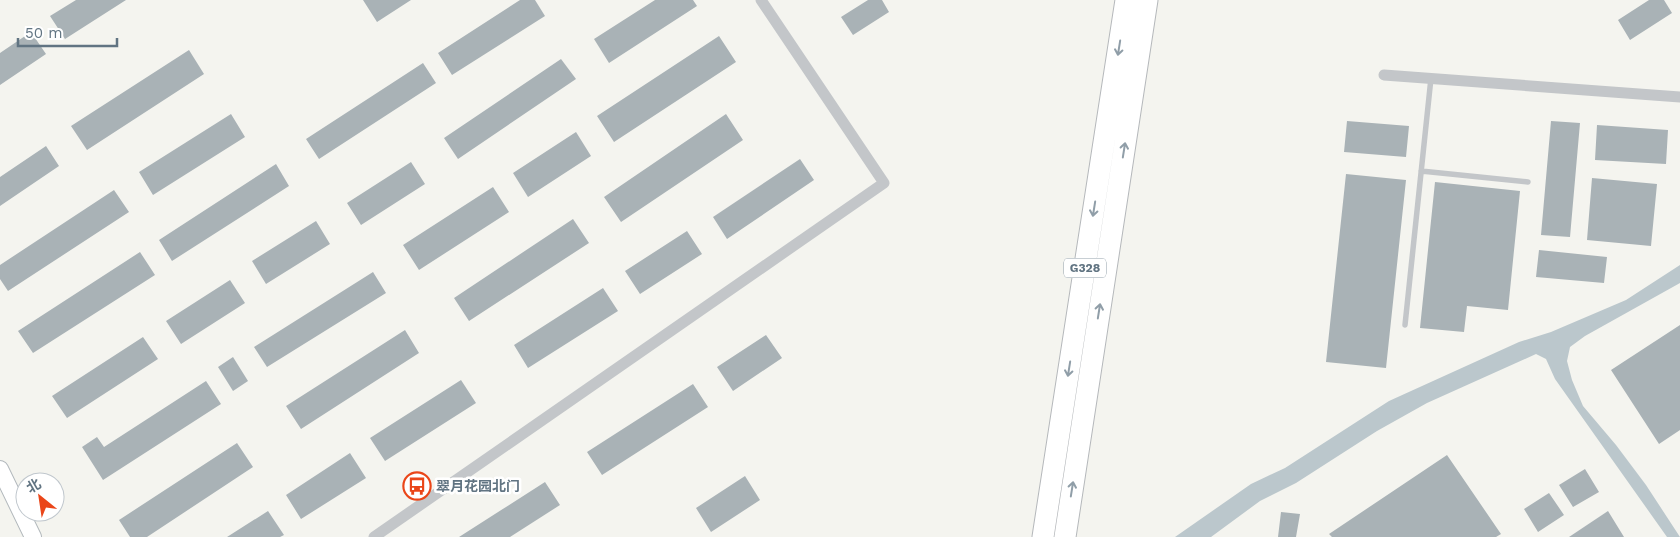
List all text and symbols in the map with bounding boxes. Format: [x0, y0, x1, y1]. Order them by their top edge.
scale bar [18, 15, 116, 47]
text: 50 m [25, 24, 62, 42]
one-way arrow [1114, 40, 1124, 56]
one-way arrow [1120, 143, 1130, 159]
one-way arrow [1089, 200, 1099, 216]
road number: G328 [1064, 258, 1106, 278]
one-way arrow [1095, 303, 1105, 319]
one-way arrow [1064, 361, 1074, 377]
bus stop icon: 翠月花园北门 [402, 471, 432, 501]
north arrow [15, 472, 65, 522]
text: 北 [23, 475, 44, 496]
place label: 翠月花园北门 [436, 478, 520, 494]
one-way arrow [1067, 481, 1077, 497]

